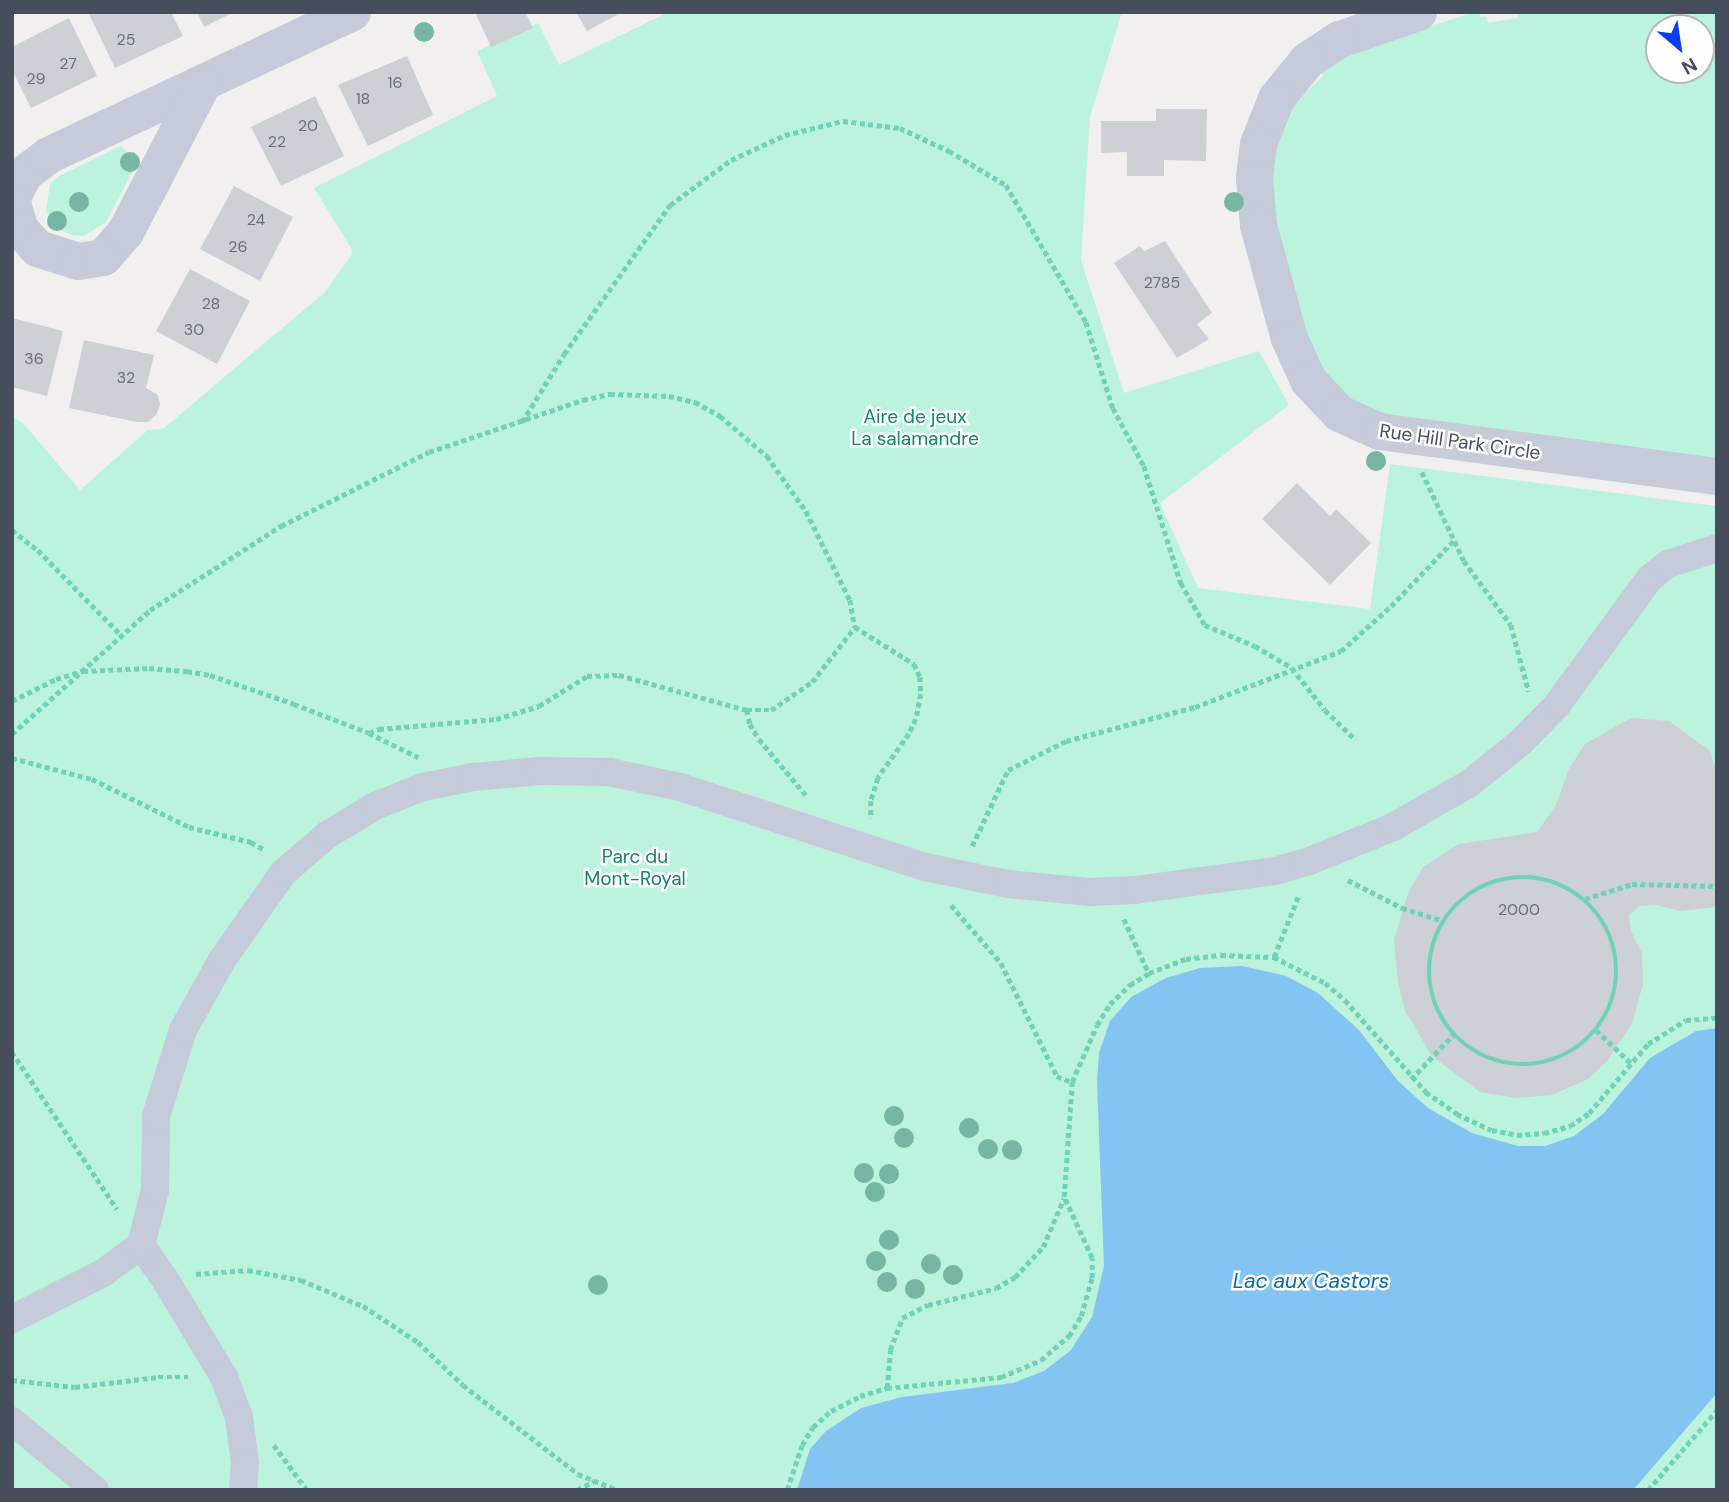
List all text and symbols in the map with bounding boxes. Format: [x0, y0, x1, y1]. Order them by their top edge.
north arrow [1645, 14, 1715, 84]
house number: 25 [117, 30, 135, 50]
text: N [1677, 52, 1702, 80]
house number: 27 [59, 54, 77, 74]
house number: 29 [26, 69, 46, 89]
house number: 16 [387, 73, 403, 93]
house number: 18 [356, 89, 370, 109]
house number: 20 [298, 116, 318, 136]
house number: 22 [268, 132, 286, 152]
house number: 24 [247, 210, 265, 230]
house number: 26 [228, 237, 248, 257]
house number: 2785 [1144, 273, 1180, 293]
house number: 28 [202, 294, 220, 314]
house number: 30 [184, 320, 204, 340]
house number: 36 [24, 349, 44, 369]
house number: 32 [117, 368, 135, 388]
park label: Aire de jeux La salamandre [851, 406, 979, 450]
street label: Rue Hill Park Circle [1378, 419, 1542, 465]
park label: Parc du Mont-Royal [584, 846, 686, 890]
house number: 2000 [1498, 900, 1540, 920]
water label: Lac aux Castors [1233, 1268, 1389, 1294]

